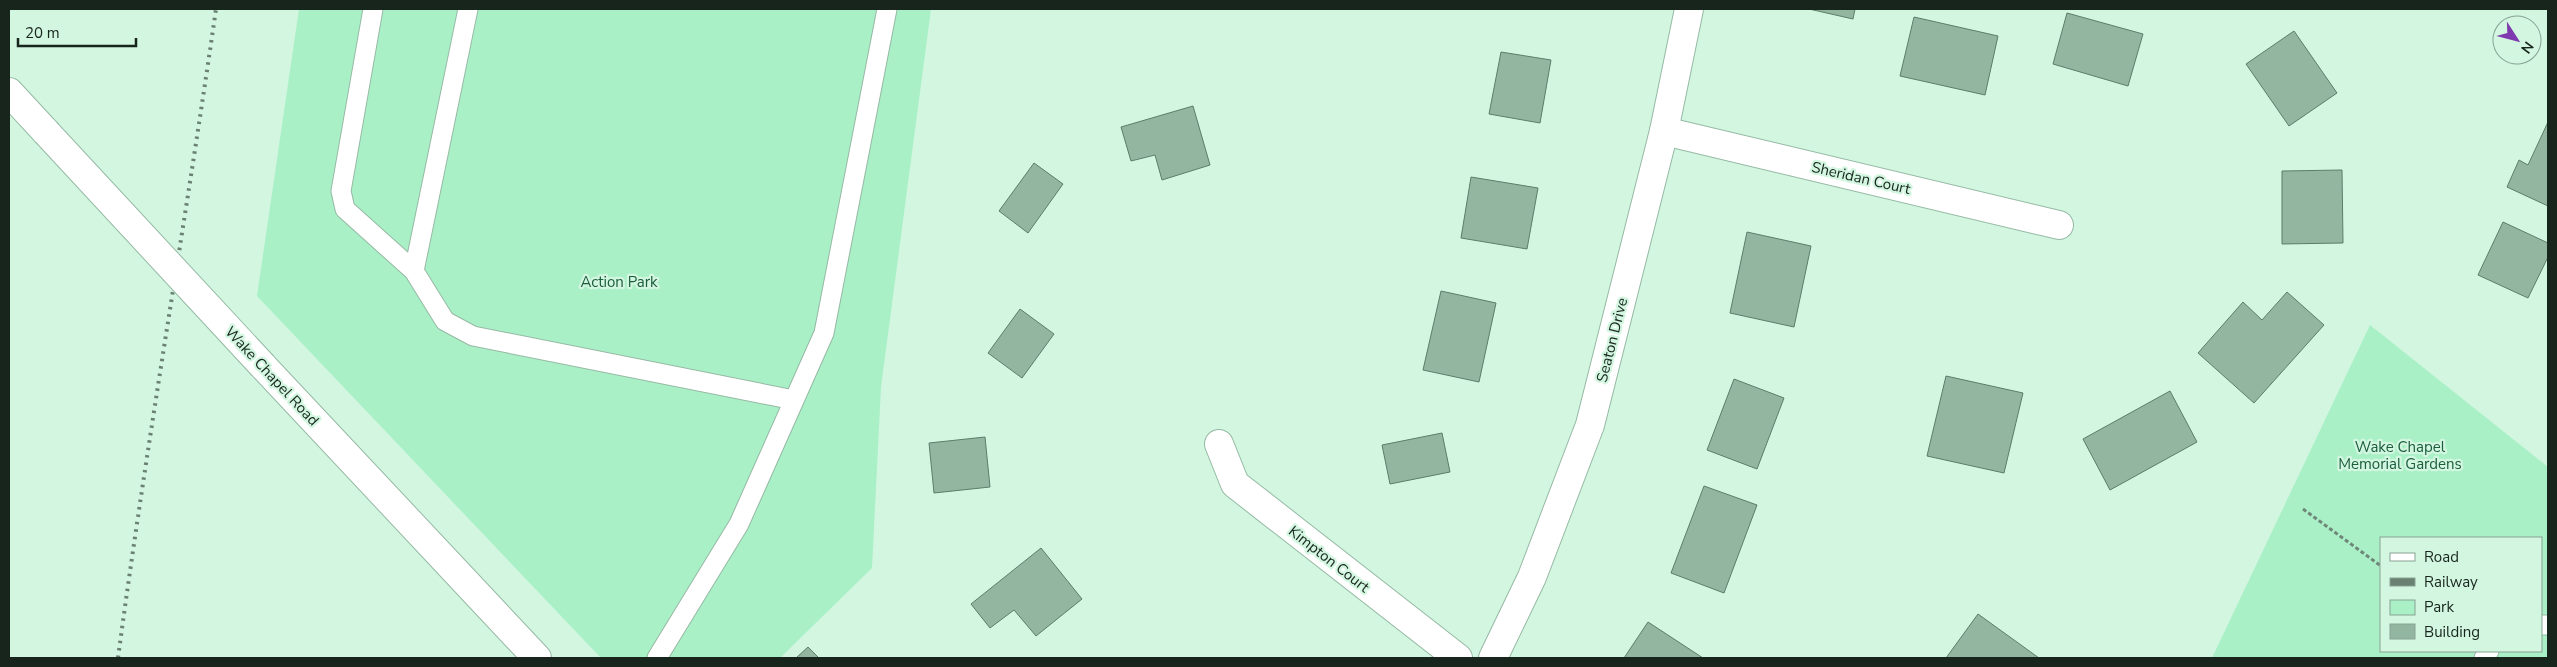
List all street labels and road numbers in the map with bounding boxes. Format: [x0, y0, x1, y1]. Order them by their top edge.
street label: Sheridan Court [1810, 157, 1913, 199]
street label: Seaton Drive [1592, 296, 1632, 384]
street label: Wake Chapel Road [221, 322, 323, 430]
street label: Kimpton Court [1284, 521, 1374, 597]

